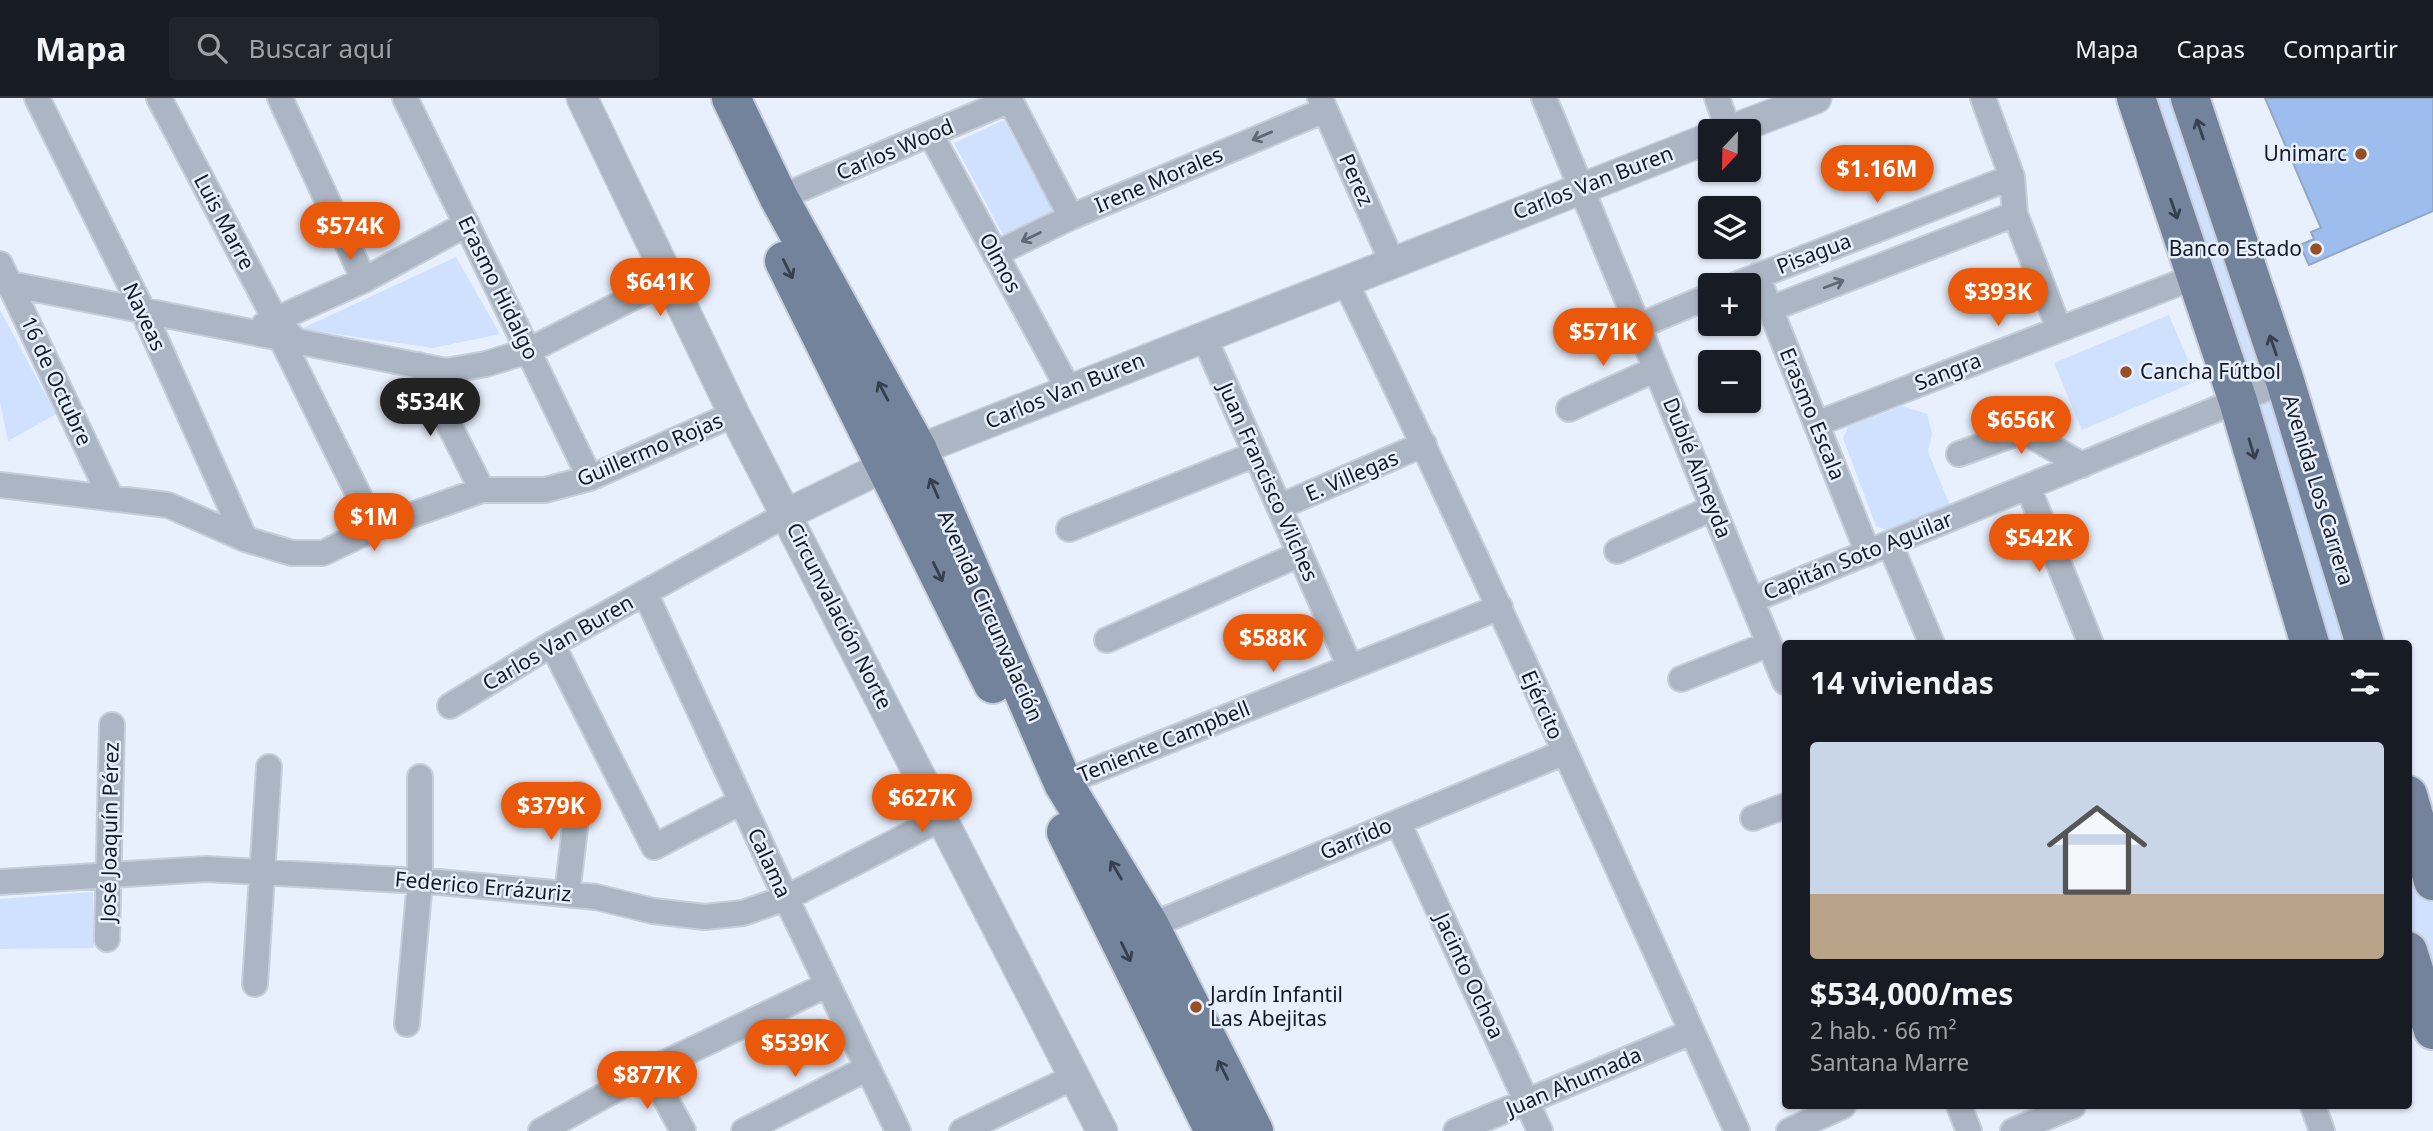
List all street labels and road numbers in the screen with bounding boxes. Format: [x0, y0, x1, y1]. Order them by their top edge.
street label: Carlos Wood [832, 112, 958, 186]
street label: Carlos Van Buren [1509, 139, 1677, 226]
street label: Irene Morales [1090, 140, 1227, 219]
street label: Perez [1333, 149, 1381, 210]
street label: Luis Marre [188, 169, 262, 274]
street label: Erasmo Hidalgo [452, 211, 546, 364]
street label: Pisagua [1772, 226, 1855, 280]
street label: Olmos [973, 228, 1028, 297]
street label: Naveas [117, 278, 173, 355]
street label: 16 de Octubre [15, 311, 99, 450]
street label: Erasmo Escala [1774, 343, 1852, 484]
street label: Carlos Van Buren [981, 345, 1148, 435]
street label: Sangra [1910, 346, 1985, 397]
street label: Juan Francisco Vilches [1212, 376, 1325, 586]
street label: Avenida Los Carrera [2277, 391, 2361, 588]
street label: Dublé Almeyda [1657, 393, 1739, 542]
street label: Guillermo Rojas [572, 406, 727, 492]
street label: E. Villegas [1301, 443, 1402, 507]
street label: Capitán Soto Aguilar [1759, 504, 1957, 606]
street label: Avenida Circunvalación [932, 506, 1050, 726]
street label: Circunvalación Norte [781, 517, 899, 714]
street label: Carlos Van Buren [477, 588, 638, 697]
street label: Ejército [1515, 666, 1571, 744]
street label: Teniente Campbell [1073, 694, 1254, 788]
street label: José Joaquín Pérez [93, 742, 125, 924]
street label: Garrido [1315, 810, 1396, 866]
street label: Calama [742, 823, 798, 902]
street label: Federico Errázuriz [394, 864, 573, 908]
street label: Jacinto Ochoa [1428, 906, 1511, 1043]
street label: Juan Ahumada [1500, 1040, 1646, 1123]

